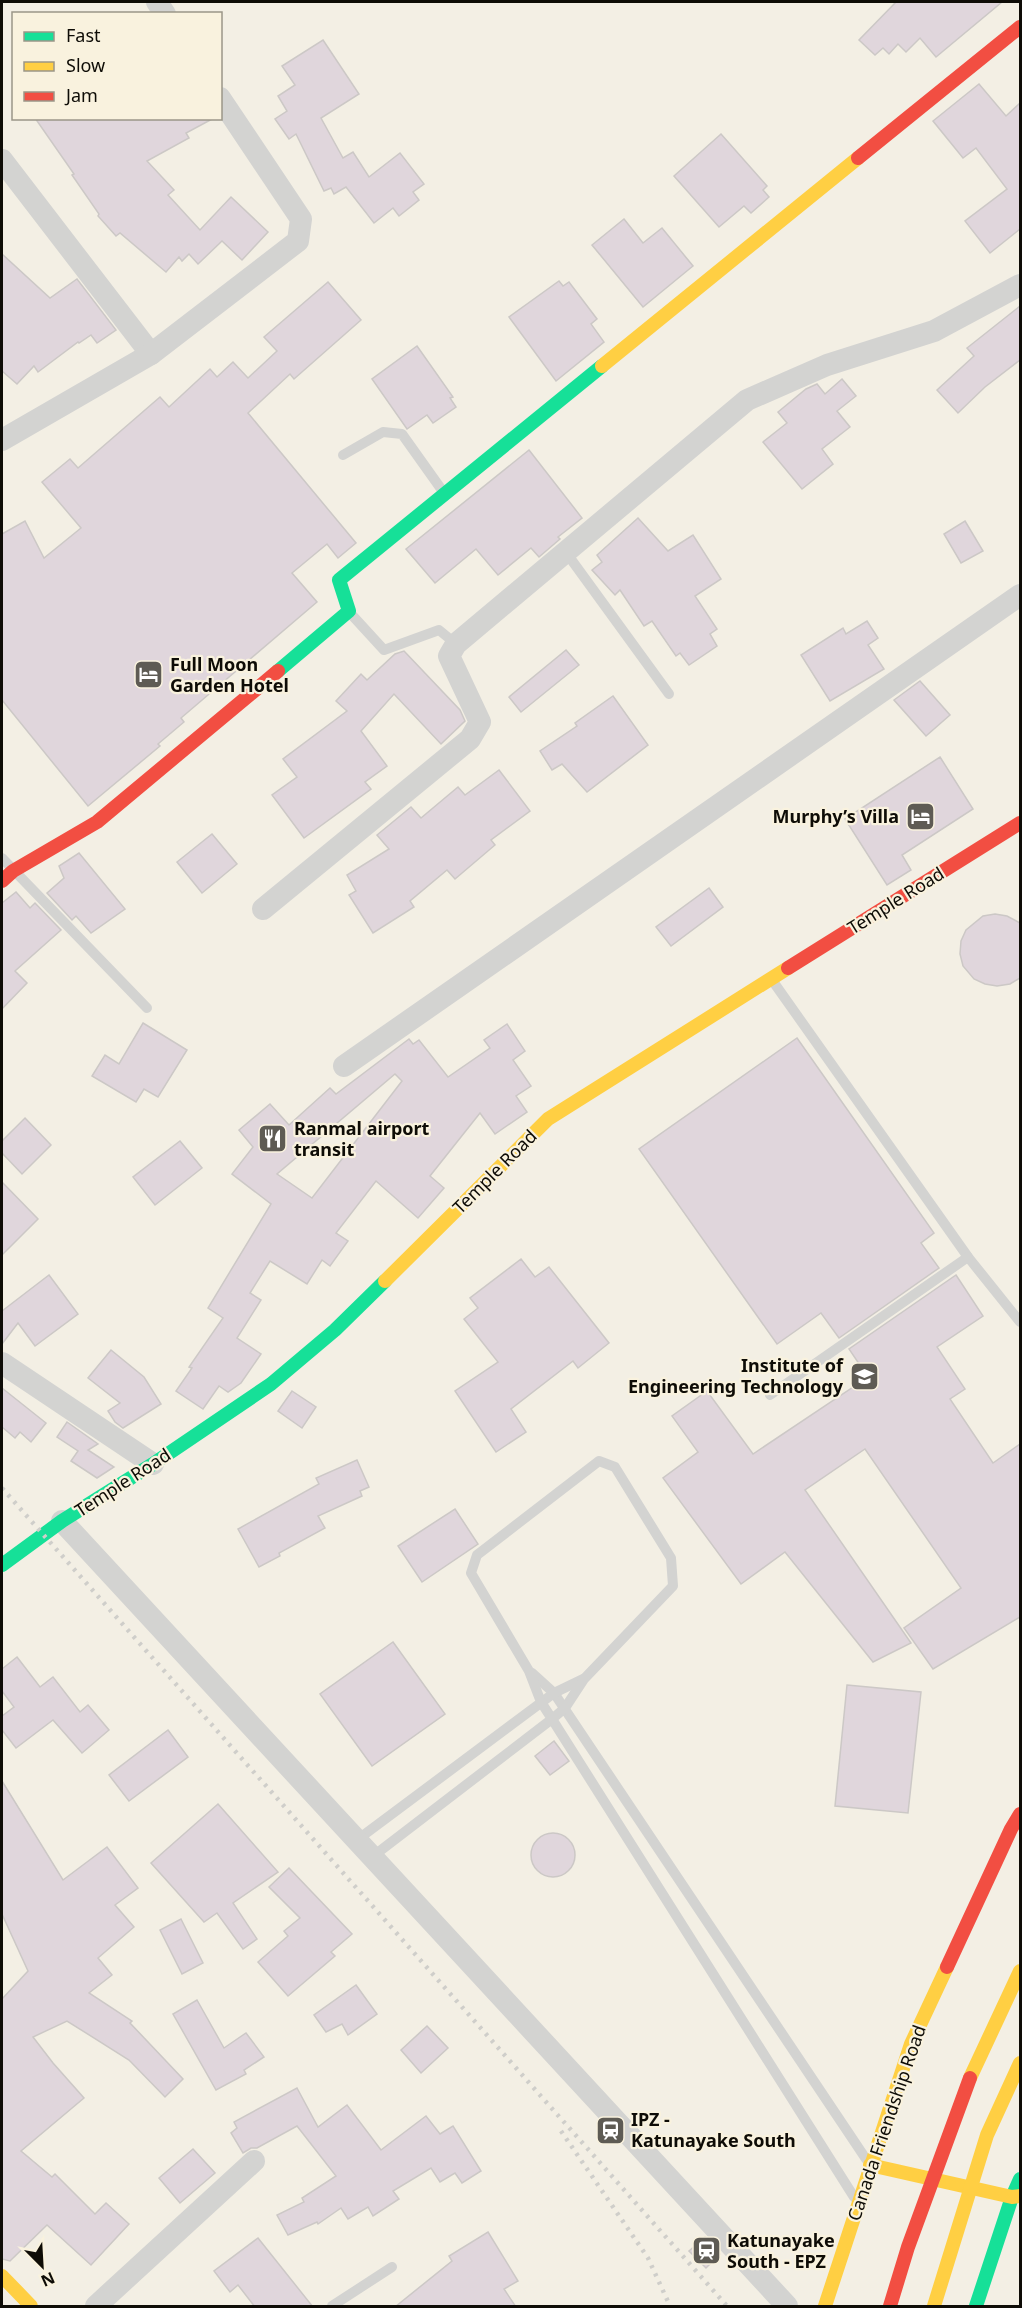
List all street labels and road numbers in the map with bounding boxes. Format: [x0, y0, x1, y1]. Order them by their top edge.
street label: Temple Road [843, 861, 948, 939]
street label: Temple Road [447, 1124, 542, 1219]
street label: Temple Road [70, 1442, 175, 1522]
street label: Canada Friendship Road [841, 2022, 931, 2224]

